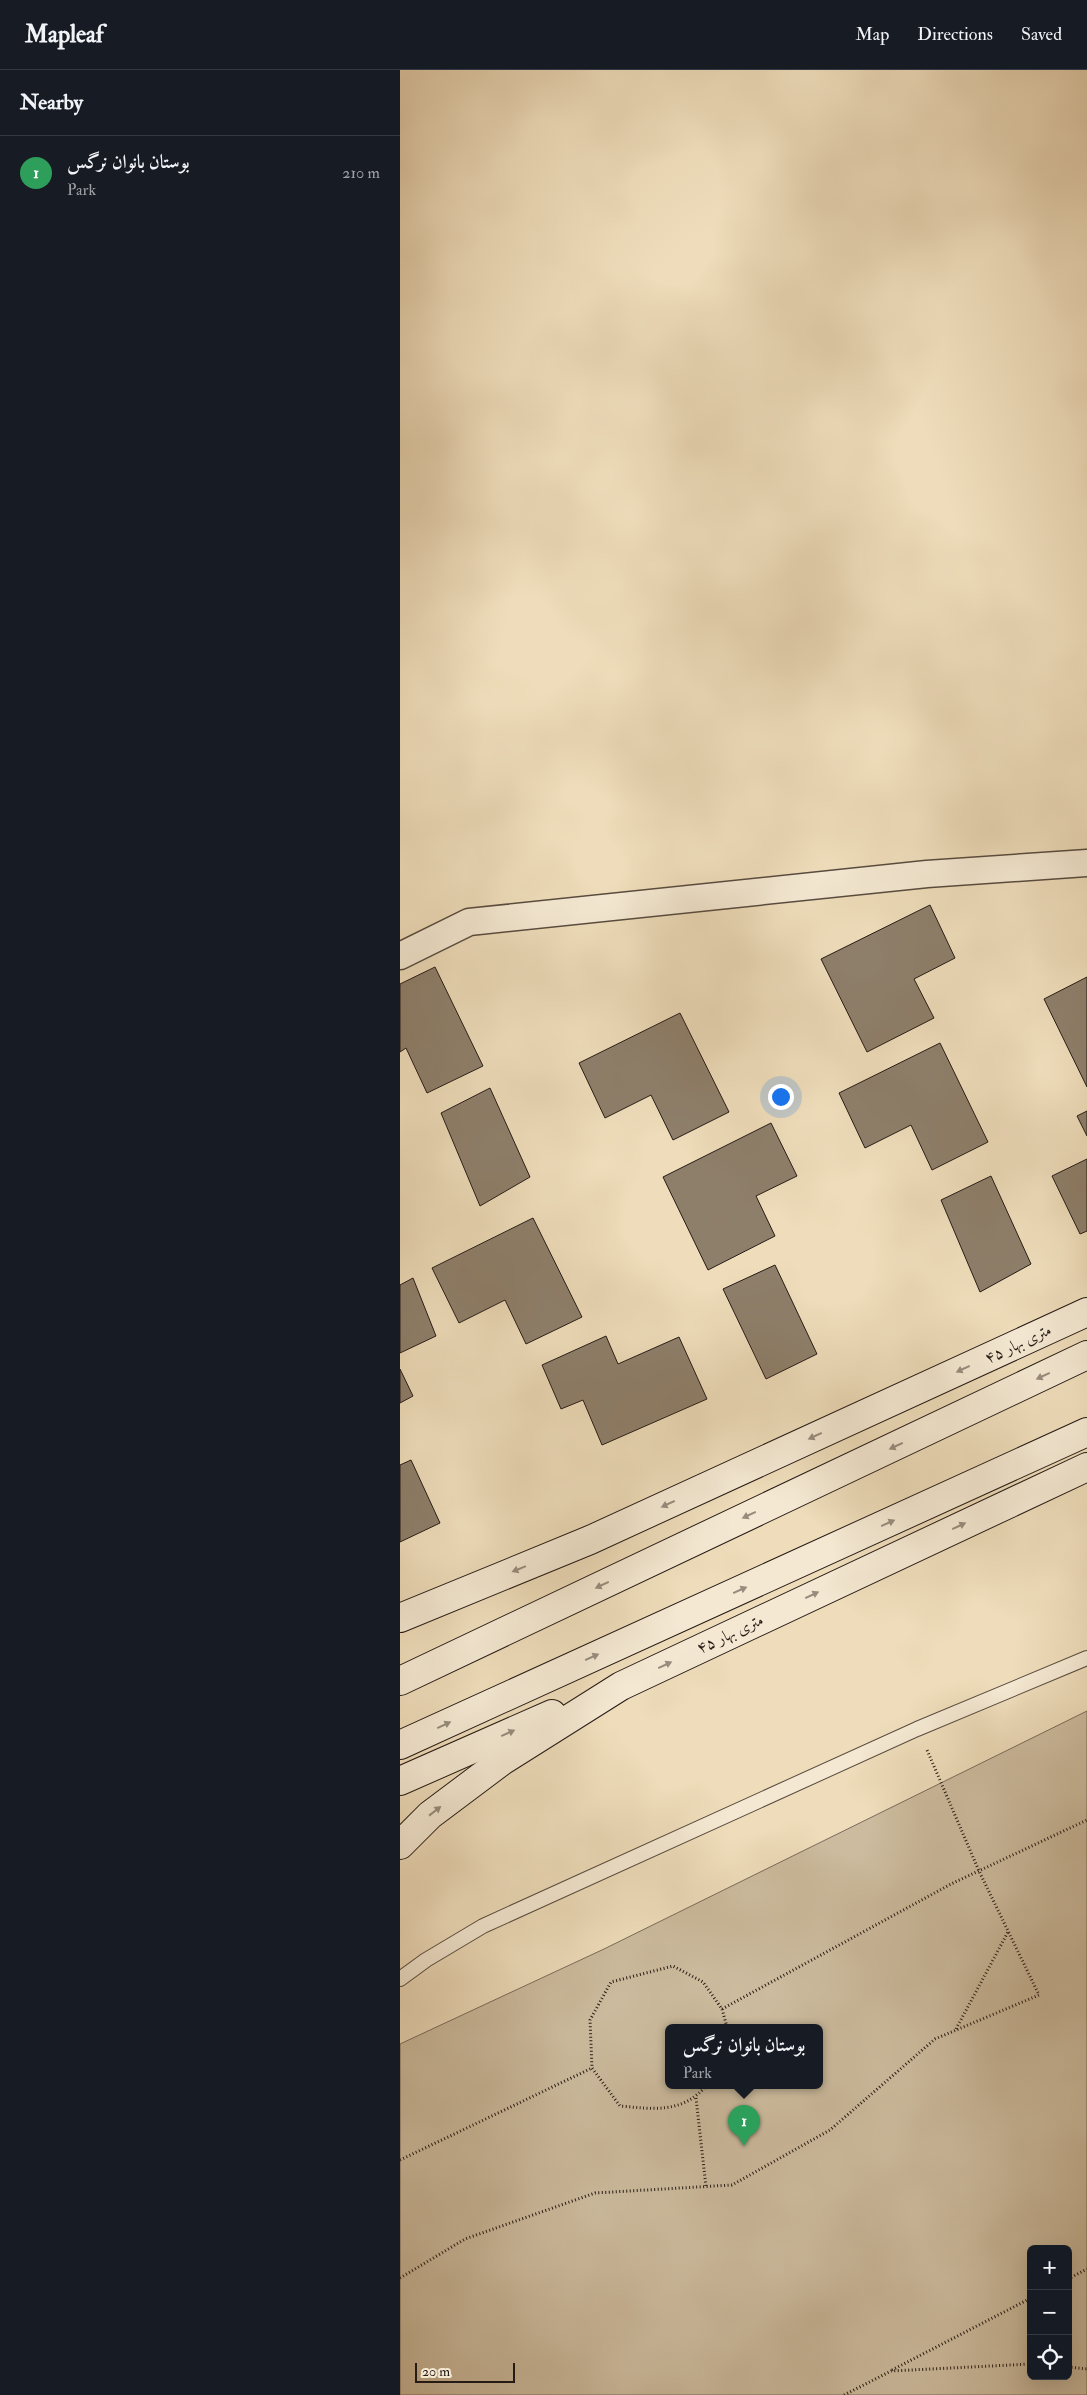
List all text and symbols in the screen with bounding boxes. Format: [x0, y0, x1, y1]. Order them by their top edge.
text: Mapleaf [25, 19, 104, 50]
text: Map [856, 23, 889, 46]
text: Directions [917, 23, 993, 46]
text: Saved [1021, 23, 1062, 46]
text: Nearby [20, 89, 83, 116]
text: بوستان بانوان نرگس [67, 150, 190, 174]
text: 1 [33, 163, 39, 183]
text: 210 m [342, 163, 380, 183]
text: Park [67, 180, 96, 200]
your location [768, 1084, 794, 1110]
street label: ۴۵ متری بهار [981, 1320, 1055, 1368]
one-way arrow [956, 1365, 970, 1373]
one-way arrow [1036, 1372, 1050, 1380]
one-way arrow [808, 1433, 822, 1441]
one-way arrow [889, 1442, 903, 1450]
one-way arrow [661, 1501, 675, 1509]
one-way arrow [742, 1512, 756, 1520]
one-way arrow [881, 1518, 895, 1526]
one-way arrow [952, 1522, 966, 1530]
one-way arrow [511, 1565, 526, 1573]
one-way arrow [595, 1581, 610, 1589]
one-way arrow [733, 1586, 747, 1594]
one-way arrow [805, 1591, 819, 1599]
street label: ۴۵ متری بهار [693, 1610, 767, 1658]
one-way arrow [585, 1653, 599, 1661]
one-way arrow [658, 1661, 672, 1669]
one-way arrow [437, 1720, 451, 1728]
one-way arrow [501, 1728, 515, 1736]
one-way arrow [428, 1806, 441, 1817]
popup [665, 2024, 823, 2089]
text: بوستان بانوان نرگس [683, 2033, 805, 2057]
text: Park [683, 2063, 712, 2083]
pin: 1 [728, 2105, 760, 2146]
map controls [1027, 2245, 1072, 2380]
button: + [1027, 2245, 1072, 2290]
button: − [1027, 2290, 1072, 2335]
button: locate [1027, 2335, 1072, 2380]
scale bar [415, 2360, 515, 2383]
text: 20 m [422, 2363, 450, 2380]

